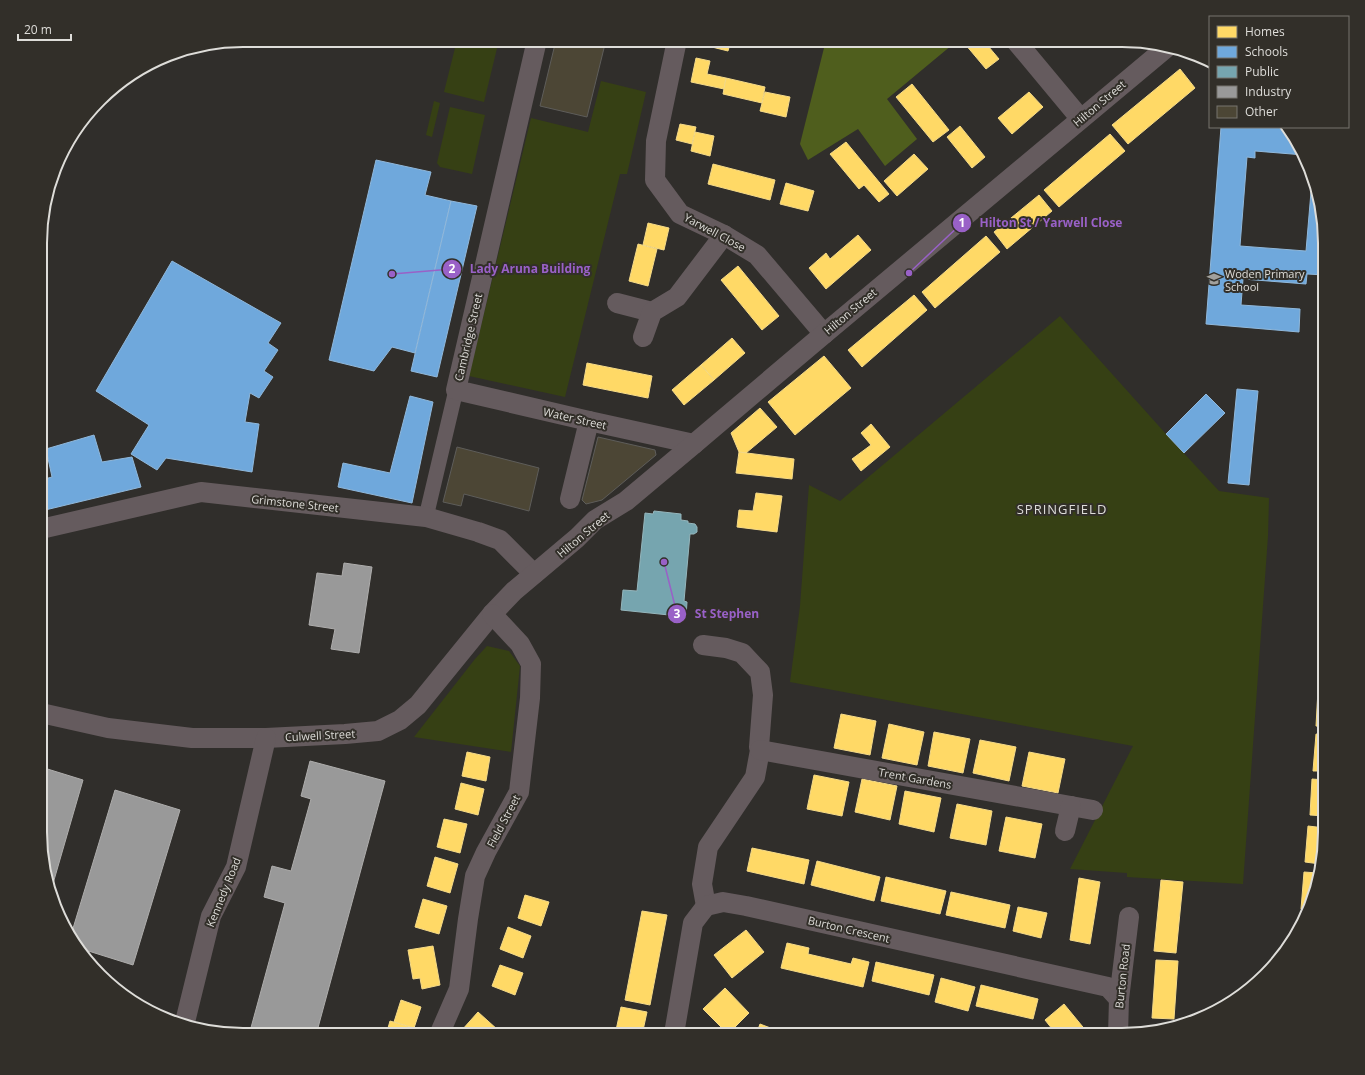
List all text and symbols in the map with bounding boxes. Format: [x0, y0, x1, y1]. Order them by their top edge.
scale bar [18, 16, 71, 42]
legend [1209, 16, 1349, 128]
text: 20 m [24, 21, 52, 38]
text: Homes [1245, 23, 1285, 40]
text: Schools [1245, 43, 1288, 60]
text: Public [1245, 63, 1279, 80]
street label: Hilton Street [1069, 76, 1129, 129]
text: Industry [1245, 83, 1292, 100]
text: Other [1245, 103, 1278, 120]
street label: Yarwell Close [682, 210, 748, 254]
callout: Hilton St / Yarwell Close [952, 211, 1131, 235]
text: 1 [959, 214, 965, 231]
text: Hilton St / Yarwell Close [980, 214, 1122, 231]
callout: Lady Aruna Building [442, 257, 598, 281]
text: 2 [449, 260, 456, 277]
text: Lady Aruna Building [470, 260, 591, 277]
place label: Woden Primary School [1225, 266, 1305, 294]
school or university icon: Woden Primary School [1206, 271, 1222, 287]
street label: Hilton Street [820, 284, 880, 337]
street label: Cambridge Street [451, 292, 485, 382]
street label: Water Street [542, 403, 608, 433]
street label: Grimstone Street [251, 491, 339, 515]
district label: SPRINGFIELD [1017, 500, 1107, 518]
street label: Hilton Street [553, 507, 613, 560]
callout: St Stephen [667, 602, 767, 626]
text: 3 [674, 605, 681, 622]
text: St Stephen [695, 605, 759, 622]
street label: Culwell Street [285, 726, 356, 744]
street label: Trent Gardens [877, 764, 953, 792]
street label: Field Street [483, 792, 523, 850]
street label: Kennedy Road [202, 855, 244, 929]
street label: Burton Crescent [807, 912, 891, 946]
street label: Burton Road [1111, 943, 1133, 1009]

